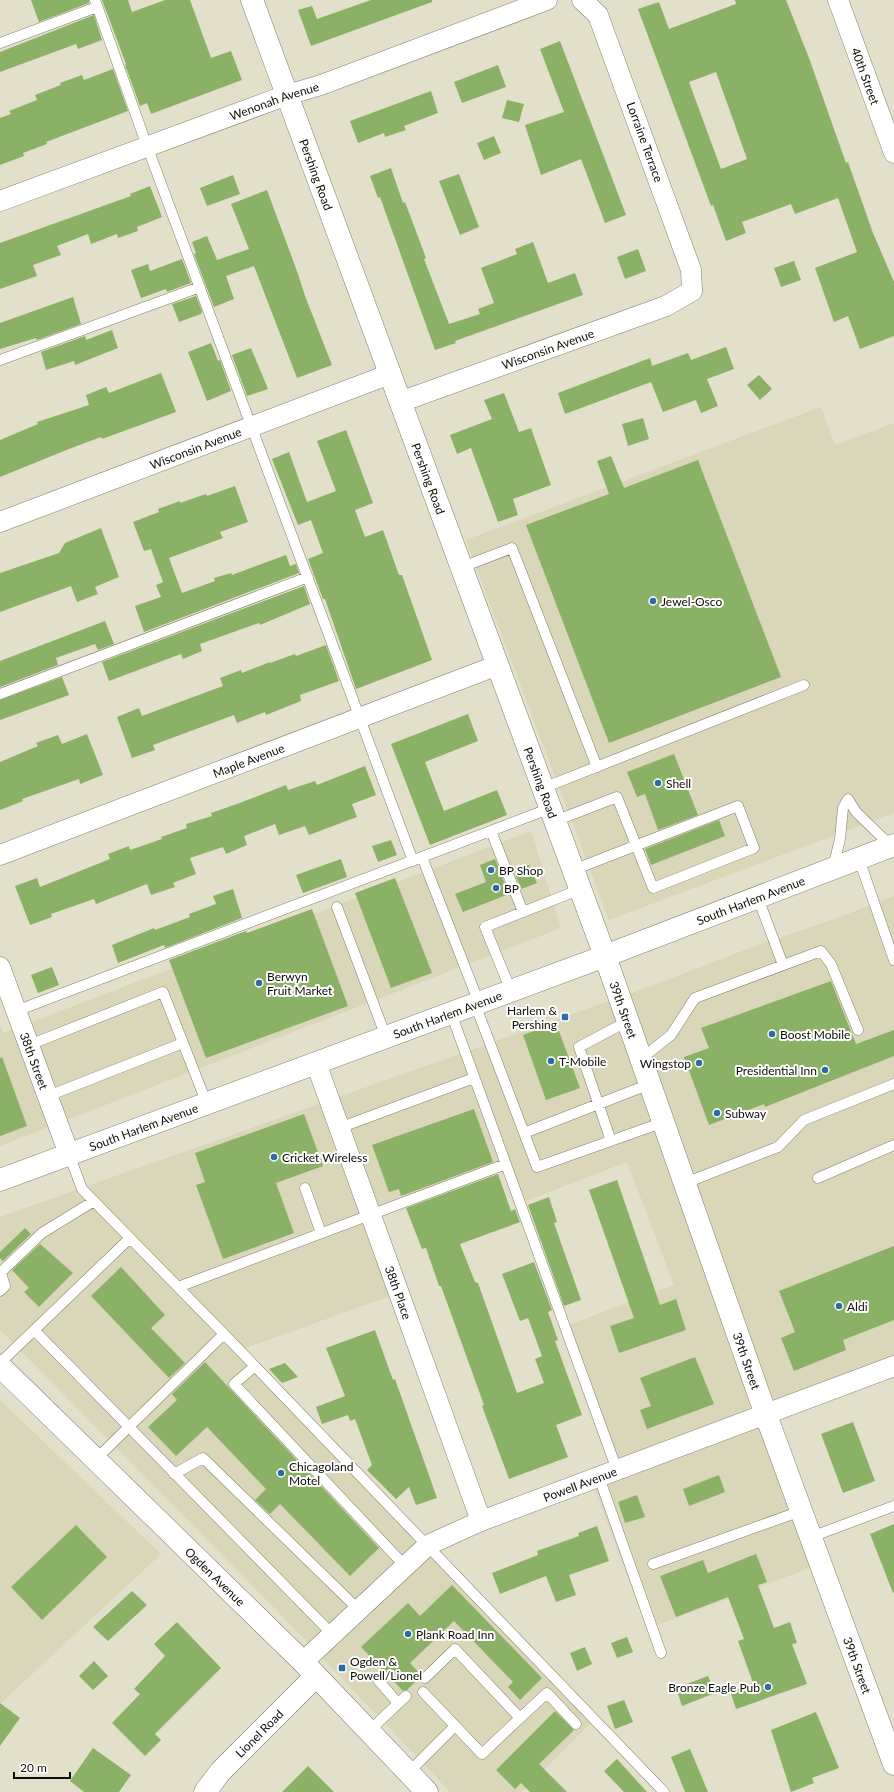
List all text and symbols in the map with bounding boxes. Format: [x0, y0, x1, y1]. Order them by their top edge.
street label: 40th Street [849, 45, 883, 107]
street label: Wenonah Avenue [227, 79, 321, 123]
street label: Lorraine Terrace [624, 100, 666, 184]
street label: Pershing Road [296, 137, 336, 212]
street label: Wisconsin Avenue [500, 325, 596, 372]
street label: Wisconsin Avenue [147, 424, 243, 472]
street label: Pershing Road [409, 441, 449, 516]
place label: Jewel-Osco [661, 594, 722, 609]
marker: Jewel-Osco [648, 596, 658, 606]
street label: Maple Avenue [211, 740, 286, 781]
street label: Pershing Road [521, 745, 561, 820]
place label: Shell [666, 776, 691, 791]
marker: Shell [653, 778, 663, 788]
place label: BP Shop [499, 863, 544, 878]
marker: BP Shop [486, 865, 496, 875]
street label: South Harlem Avenue [694, 873, 807, 928]
place label: BP [504, 881, 519, 896]
marker: BP [491, 883, 501, 893]
place label: Berwyn Fruit Market [267, 969, 333, 998]
marker: Berwyn Fruit Market [254, 978, 264, 988]
street label: 39th Street [607, 979, 641, 1041]
street label: South Harlem Avenue [391, 987, 504, 1041]
place label: Harlem & Pershing [507, 1003, 557, 1032]
marker: Harlem & Pershing [560, 1012, 570, 1022]
place label: Boost Mobile [780, 1027, 850, 1042]
marker: Boost Mobile [767, 1029, 777, 1039]
street label: 38th Street [17, 1030, 52, 1092]
place label: T-Mobile [559, 1054, 606, 1069]
marker: T-Mobile [546, 1056, 556, 1066]
place label: Wingstop [640, 1056, 691, 1071]
marker: Wingstop [694, 1058, 704, 1068]
place label: Presidential Inn [736, 1063, 817, 1078]
marker: Presidential Inn [820, 1065, 830, 1075]
street label: South Harlem Avenue [87, 1100, 200, 1154]
place label: Subway [725, 1106, 767, 1121]
marker: Subway [712, 1108, 722, 1118]
place label: Cricket Wireless [282, 1150, 368, 1165]
marker: Cricket Wireless [269, 1152, 279, 1162]
street label: 38th Place [382, 1264, 415, 1321]
place label: Aldi [847, 1299, 868, 1314]
marker: Aldi [834, 1301, 844, 1311]
street label: 39th Street [730, 1330, 764, 1392]
place label: Chicagoland Motel [289, 1459, 353, 1488]
street label: Powell Avenue [541, 1463, 619, 1505]
marker: Chicagoland Motel [276, 1468, 286, 1478]
street label: Ogden Avenue [182, 1544, 248, 1609]
place label: Plank Road Inn [416, 1627, 494, 1642]
marker: Plank Road Inn [403, 1629, 413, 1639]
street label: 39th Street [840, 1635, 875, 1696]
place label: Ogden & Powell/Lionel [350, 1654, 422, 1683]
marker: Ogden & Powell/Lionel [337, 1663, 347, 1673]
place label: Bronze Eagle Pub [668, 1680, 760, 1695]
marker: Bronze Eagle Pub [763, 1682, 773, 1692]
street label: Lionel Road [232, 1706, 286, 1760]
scale bar [14, 1754, 70, 1780]
text: 20 m [20, 1760, 47, 1775]

